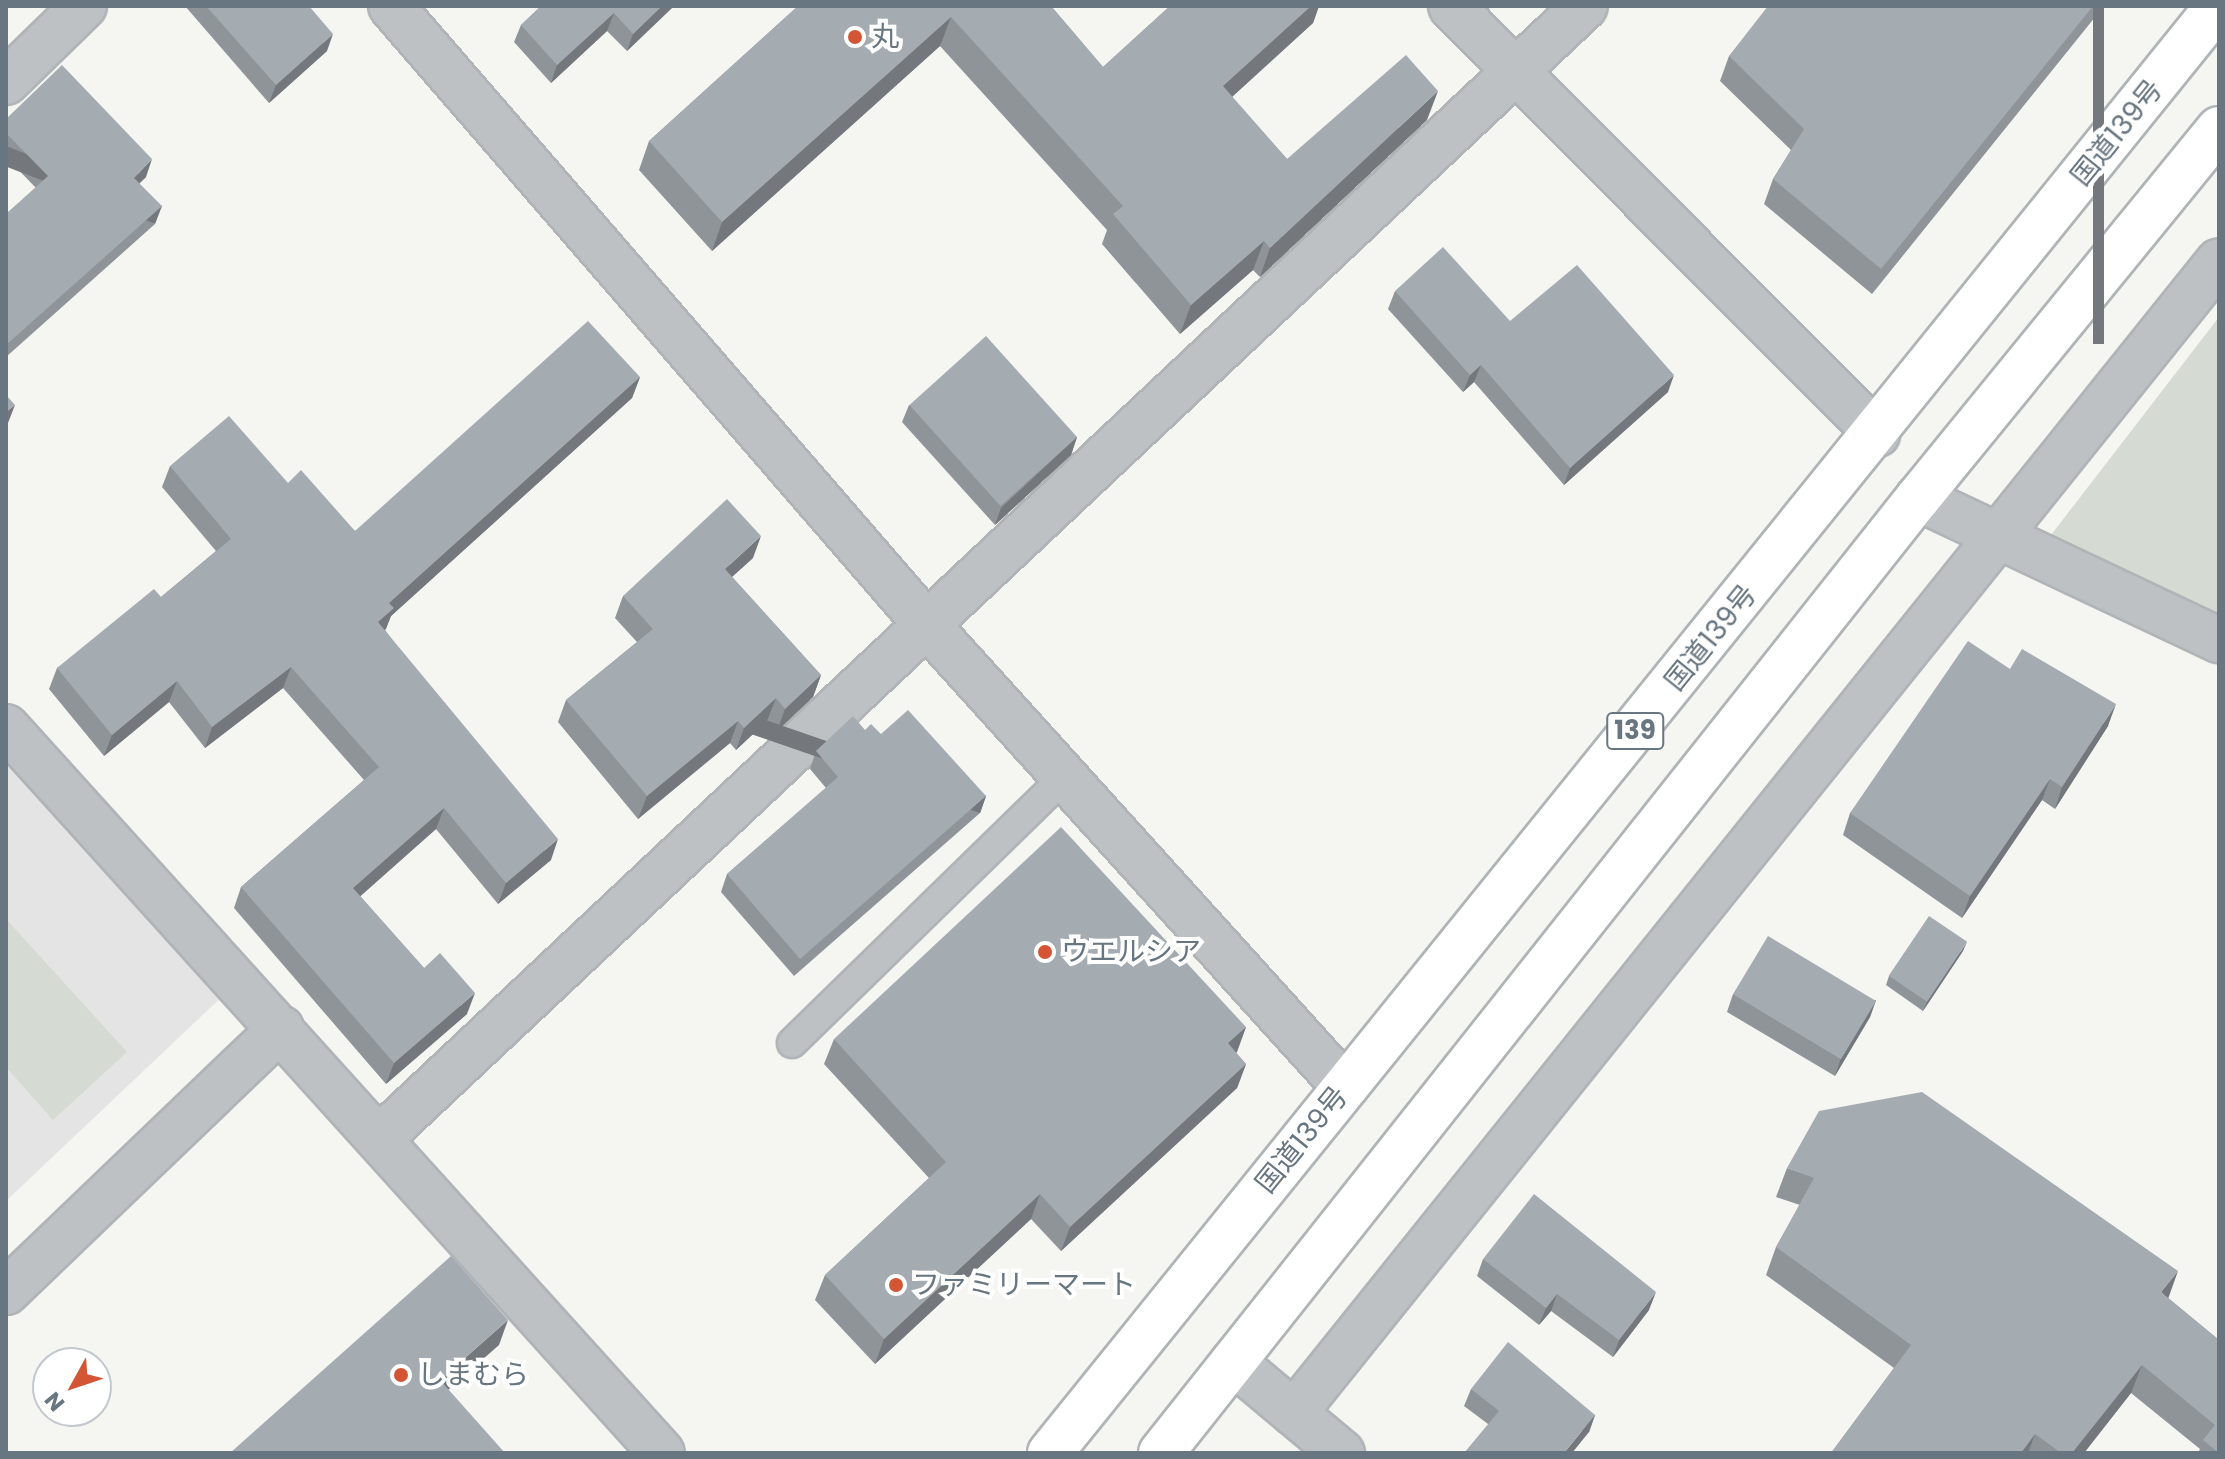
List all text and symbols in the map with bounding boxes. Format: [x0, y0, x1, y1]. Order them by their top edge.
place label: 丸 [871, 20, 899, 54]
marker: 丸 [846, 28, 864, 46]
street label: 国道139号 [2064, 73, 2170, 193]
street label: 国道139号 [1658, 578, 1764, 698]
road number: 139 [1605, 709, 1665, 753]
place label: ウエルシア [1061, 935, 1201, 969]
marker: ウエルシア [1036, 943, 1054, 961]
street label: 国道139号 [1249, 1080, 1355, 1200]
place label: ファミリーマート [912, 1268, 1136, 1302]
marker: ファミリーマート [887, 1276, 905, 1294]
north arrow [32, 1347, 112, 1427]
place label: しまむら [417, 1358, 529, 1392]
marker: しまむら [392, 1366, 410, 1384]
text: N [38, 1385, 72, 1418]

